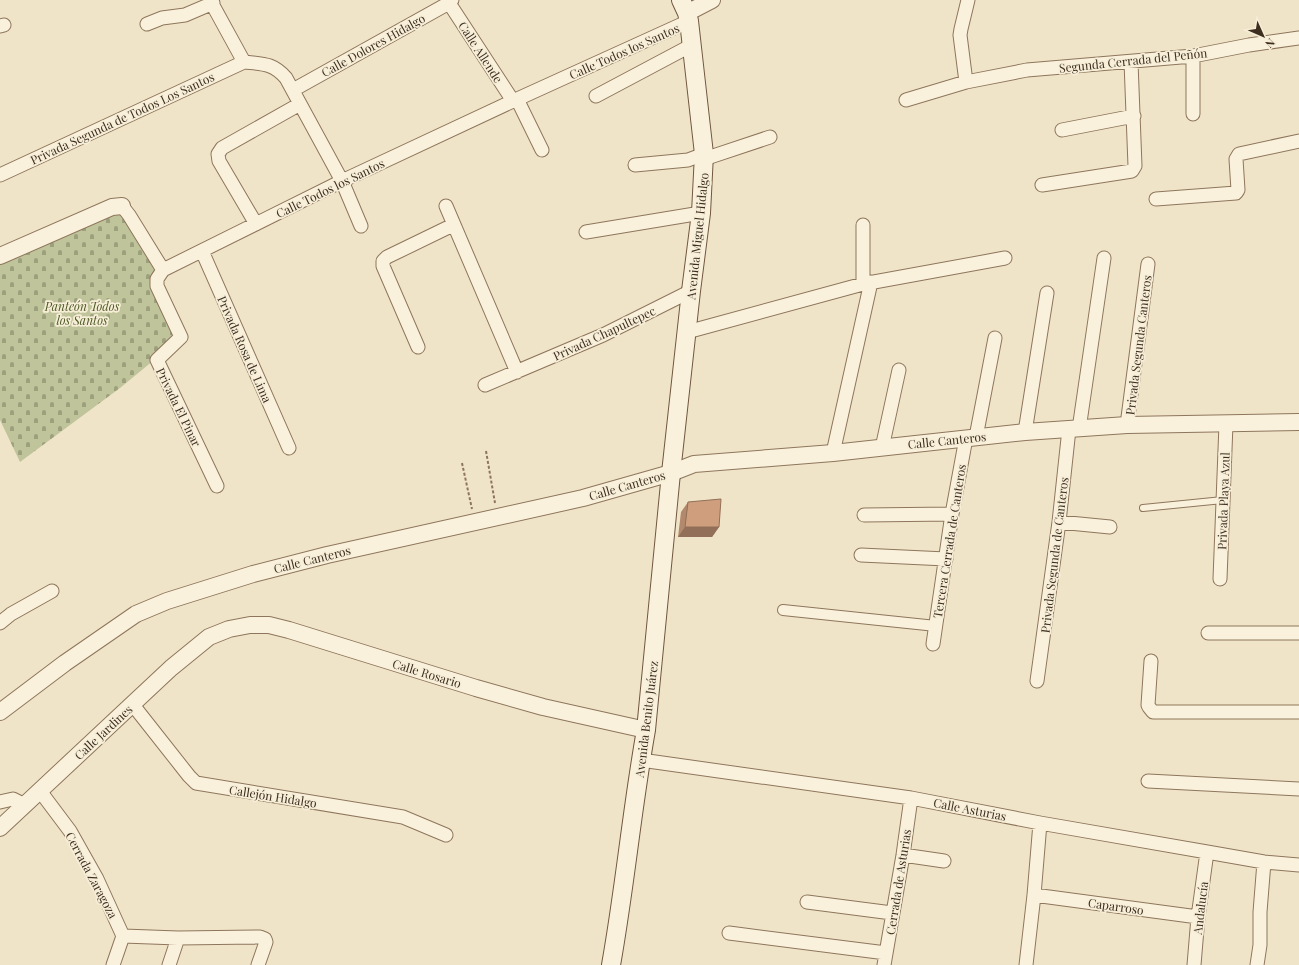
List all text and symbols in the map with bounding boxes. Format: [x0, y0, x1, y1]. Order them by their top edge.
street label: Calle Dolores Hidalgo [318, 10, 428, 80]
north arrow [1243, 16, 1283, 56]
street label: Calle Allende [455, 18, 507, 86]
street label: Calle Todos los Santos [566, 20, 682, 82]
text: N [1262, 35, 1279, 52]
street label: Segunda Cerrada del Peñón [1058, 44, 1208, 76]
street label: Privada Segunda de Todos Los Santos [27, 68, 217, 168]
street label: Calle Todos los Santos [273, 155, 387, 221]
street label: Avenida Miguel Hidalgo [682, 171, 712, 301]
street label: Privada Segunda Canteros [1121, 274, 1155, 416]
street label: Privada Rosa de Lima [214, 293, 276, 405]
park label: Panteón Todos los Santos [44, 298, 120, 328]
street label: Privada Chapultepec [550, 302, 658, 364]
street label: Privada El Pinar [153, 365, 205, 450]
street label: Calle Canteros [907, 428, 987, 452]
street label: Privada Playa Azul [1213, 451, 1233, 550]
street label: Tercera Cerrada de Canteros [929, 463, 969, 619]
street label: Calle Canteros [587, 466, 667, 504]
street label: Privada Segunda de Canteros [1036, 476, 1072, 634]
street label: Calle Canteros [272, 542, 352, 576]
street label: Calle Rosario [391, 655, 464, 691]
street label: Avenida Benito Juárez [631, 659, 661, 779]
street label: Calle Jardines [71, 701, 135, 763]
street label: Callejón Hidalgo [228, 781, 318, 811]
street label: Calle Asturias [932, 794, 1008, 824]
street label: Cerrada de Asturias [882, 828, 914, 936]
street label: Cerrada Zaragoza [62, 829, 122, 921]
street label: Andalucía [1189, 881, 1211, 936]
street label: Caparroso [1087, 894, 1145, 918]

